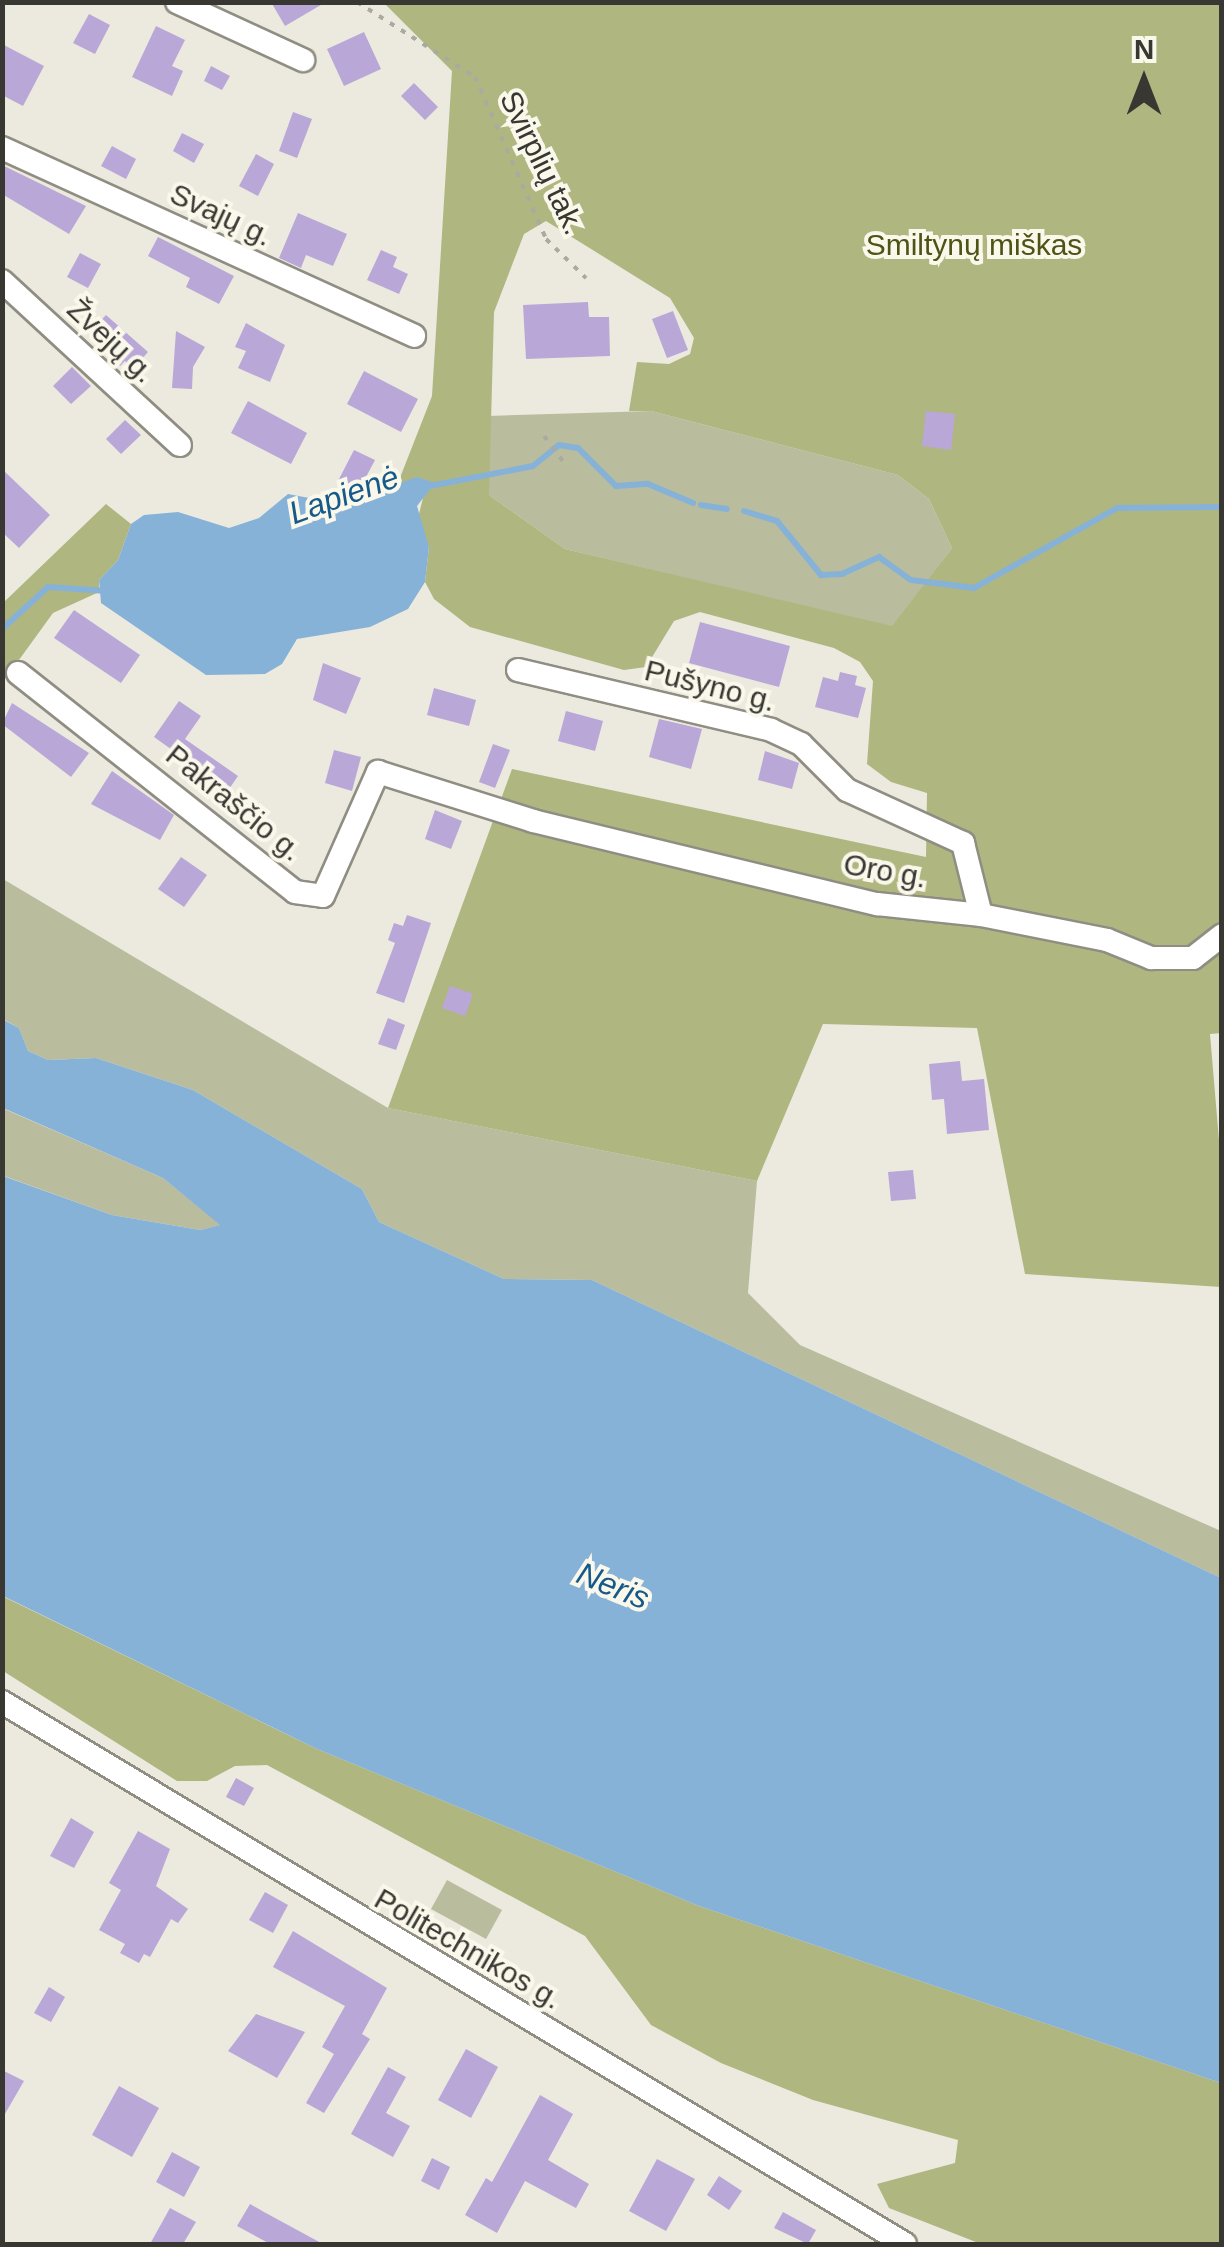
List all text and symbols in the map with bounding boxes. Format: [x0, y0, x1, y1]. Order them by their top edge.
north arrow [1094, 30, 1194, 130]
text: N [1134, 34, 1154, 65]
street label: Svirplių tak. [492, 85, 592, 241]
street label: Svajų g. [164, 176, 278, 254]
park label: Smiltynų miškas [866, 227, 1082, 263]
street label: Žvejų g. [60, 291, 162, 391]
water label: Lapienė [284, 457, 404, 533]
street label: Pušyno g. [641, 652, 779, 720]
street label: Pakraščio g. [159, 737, 309, 869]
street label: Oro g. [841, 846, 929, 896]
water label: Neris [571, 1554, 655, 1618]
street label: Politechnikos g. [368, 1881, 568, 2017]

